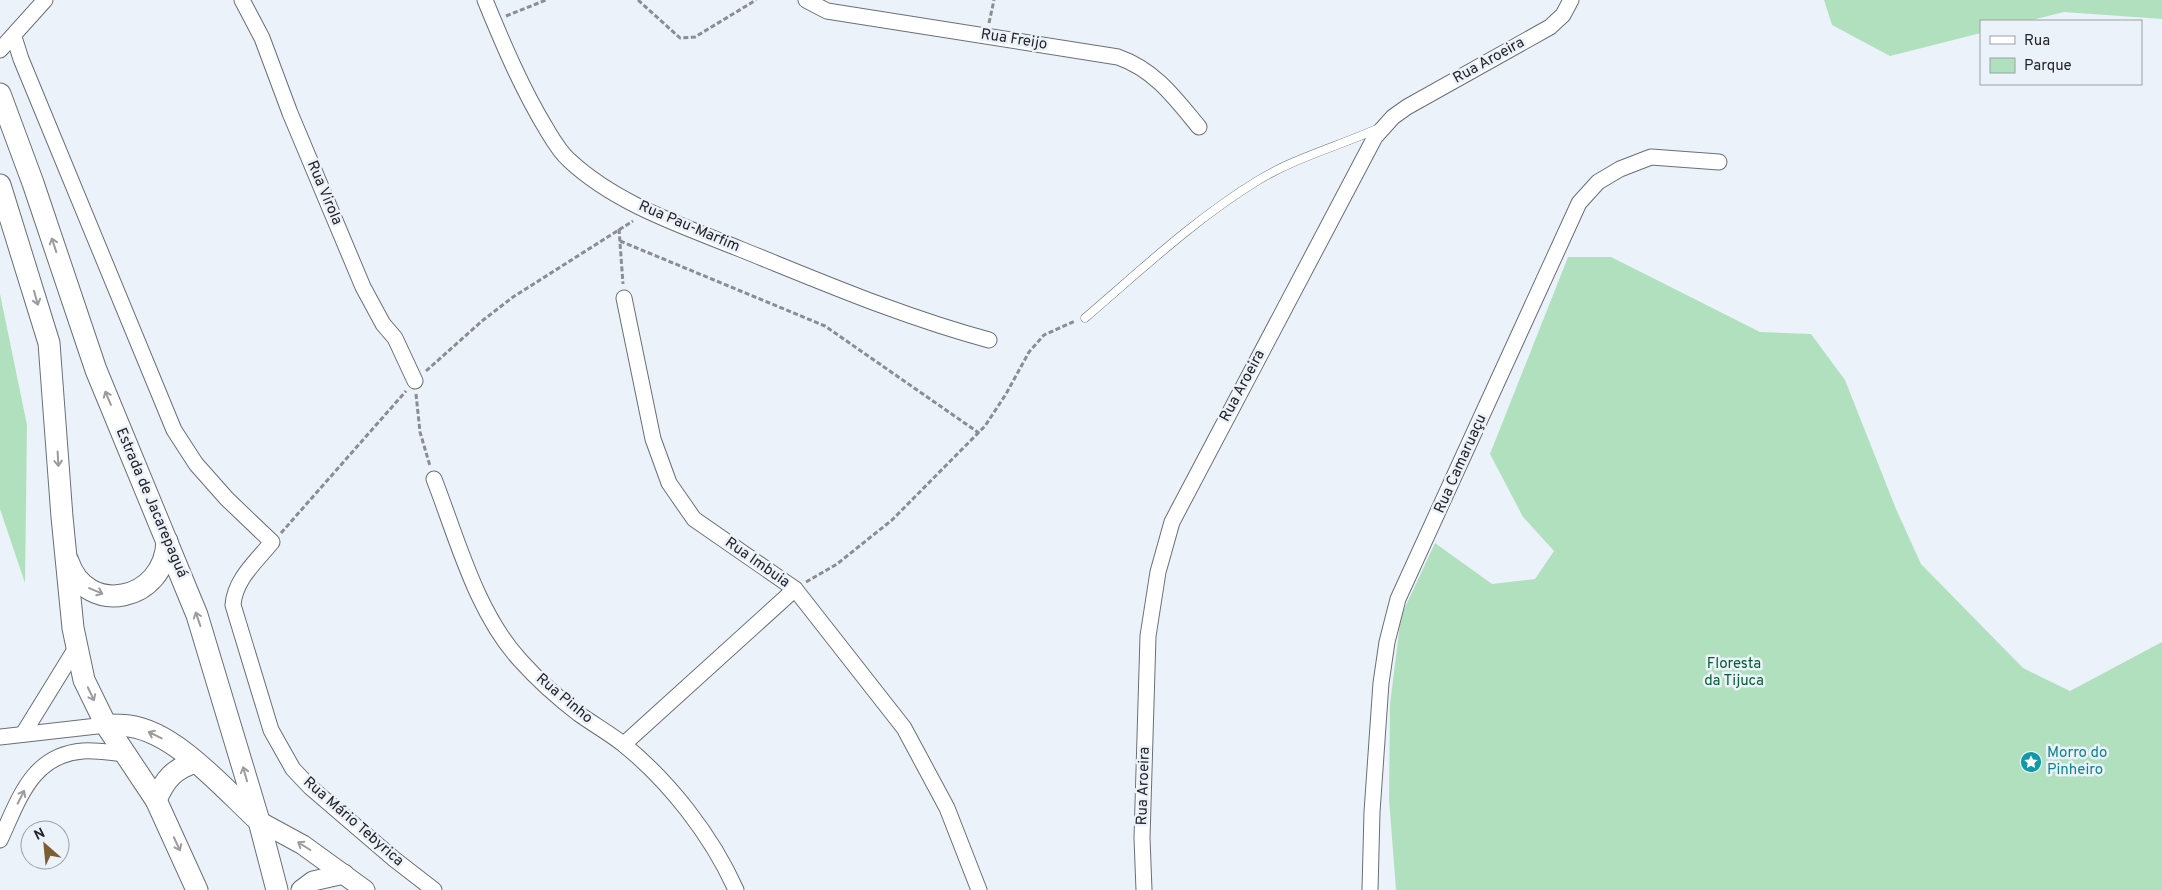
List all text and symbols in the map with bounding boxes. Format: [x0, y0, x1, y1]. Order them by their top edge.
legend [1980, 20, 2142, 85]
street label: Rua Freijo [979, 25, 1049, 55]
text: Rua [2024, 32, 2050, 51]
street label: Rua Aroeira [1450, 34, 1528, 88]
text: Parque [2024, 57, 2072, 76]
street label: Rua Virola [302, 158, 346, 228]
street label: Rua Pau-Marfim [635, 197, 743, 257]
one-way arrow [49, 238, 58, 253]
one-way arrow [32, 290, 42, 306]
street label: Rua Aroeira [1216, 347, 1270, 425]
one-way arrow [102, 391, 111, 406]
street label: Rua Camaruaçu [1431, 411, 1491, 517]
street label: Estrada de Jacarepaguá [111, 425, 191, 581]
one-way arrow [54, 450, 63, 466]
street label: Rua Imbuia [721, 534, 793, 592]
one-way arrow [88, 586, 103, 596]
one-way arrow [193, 611, 202, 627]
park label: Floresta da Tijuca [1704, 655, 1764, 691]
street label: Rua Pinho [532, 670, 596, 728]
one-way arrow [87, 686, 96, 701]
one-way arrow [148, 730, 163, 739]
place label: Morro do Pinheiro [2047, 744, 2107, 780]
street label: Rua Aroeira [1133, 746, 1155, 826]
place icon: Morro do Pinheiro [2019, 750, 2043, 774]
one-way arrow [240, 767, 250, 783]
street label: Rua Mário Tebyrica [299, 773, 407, 871]
one-way arrow [16, 789, 26, 804]
north arrow [20, 820, 70, 870]
text: N [31, 825, 48, 845]
one-way arrow [172, 836, 182, 851]
one-way arrow [297, 841, 311, 851]

